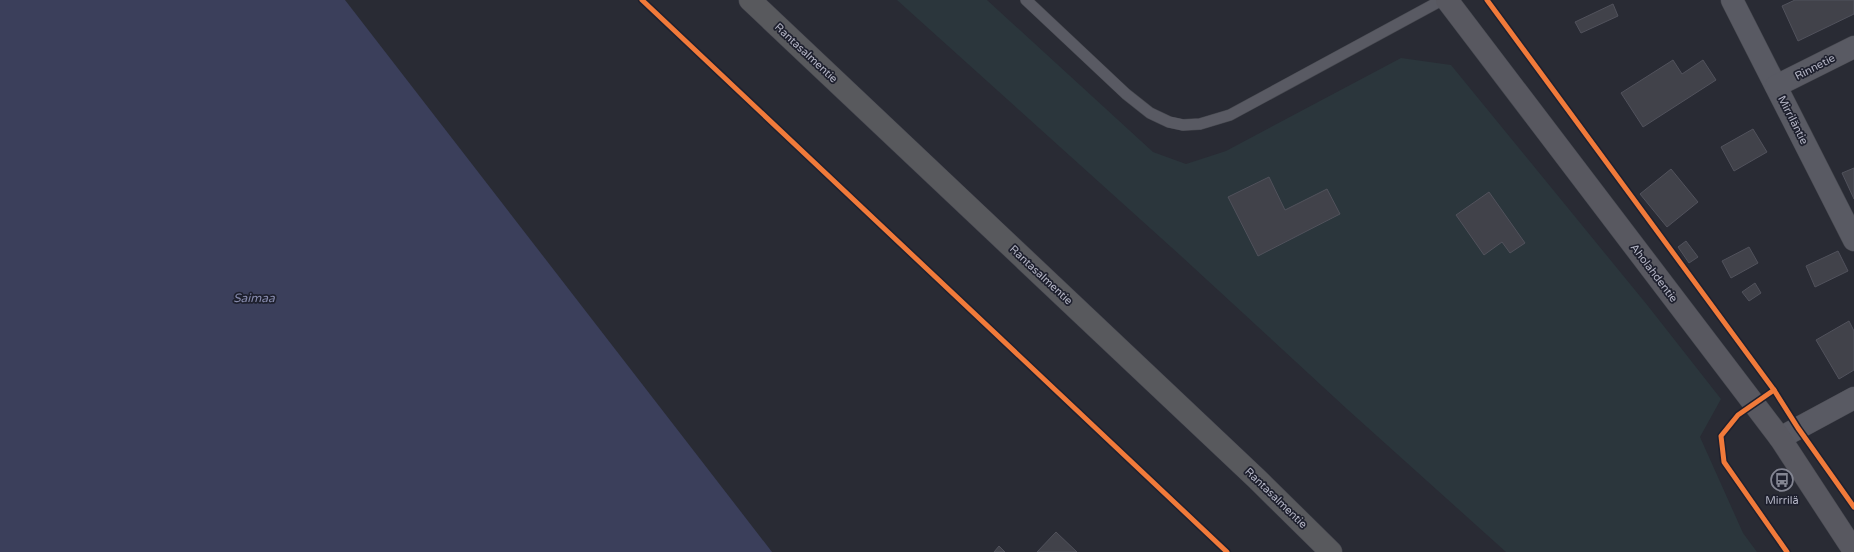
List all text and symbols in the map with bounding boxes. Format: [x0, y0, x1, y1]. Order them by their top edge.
street label: Rantasalmentie [772, 21, 840, 85]
street label: Rinnetie [1793, 51, 1837, 83]
street label: Mirriläntie [1775, 93, 1811, 147]
street label: Aholahdentie [1628, 241, 1680, 305]
street label: Rantasalmentie [1007, 243, 1075, 307]
water label: Saimaa [233, 291, 275, 305]
street label: Rantasalmentie [1242, 465, 1310, 531]
bus stop icon: Mirrilä [1769, 467, 1795, 493]
place label: Mirrilä [1765, 494, 1799, 507]

